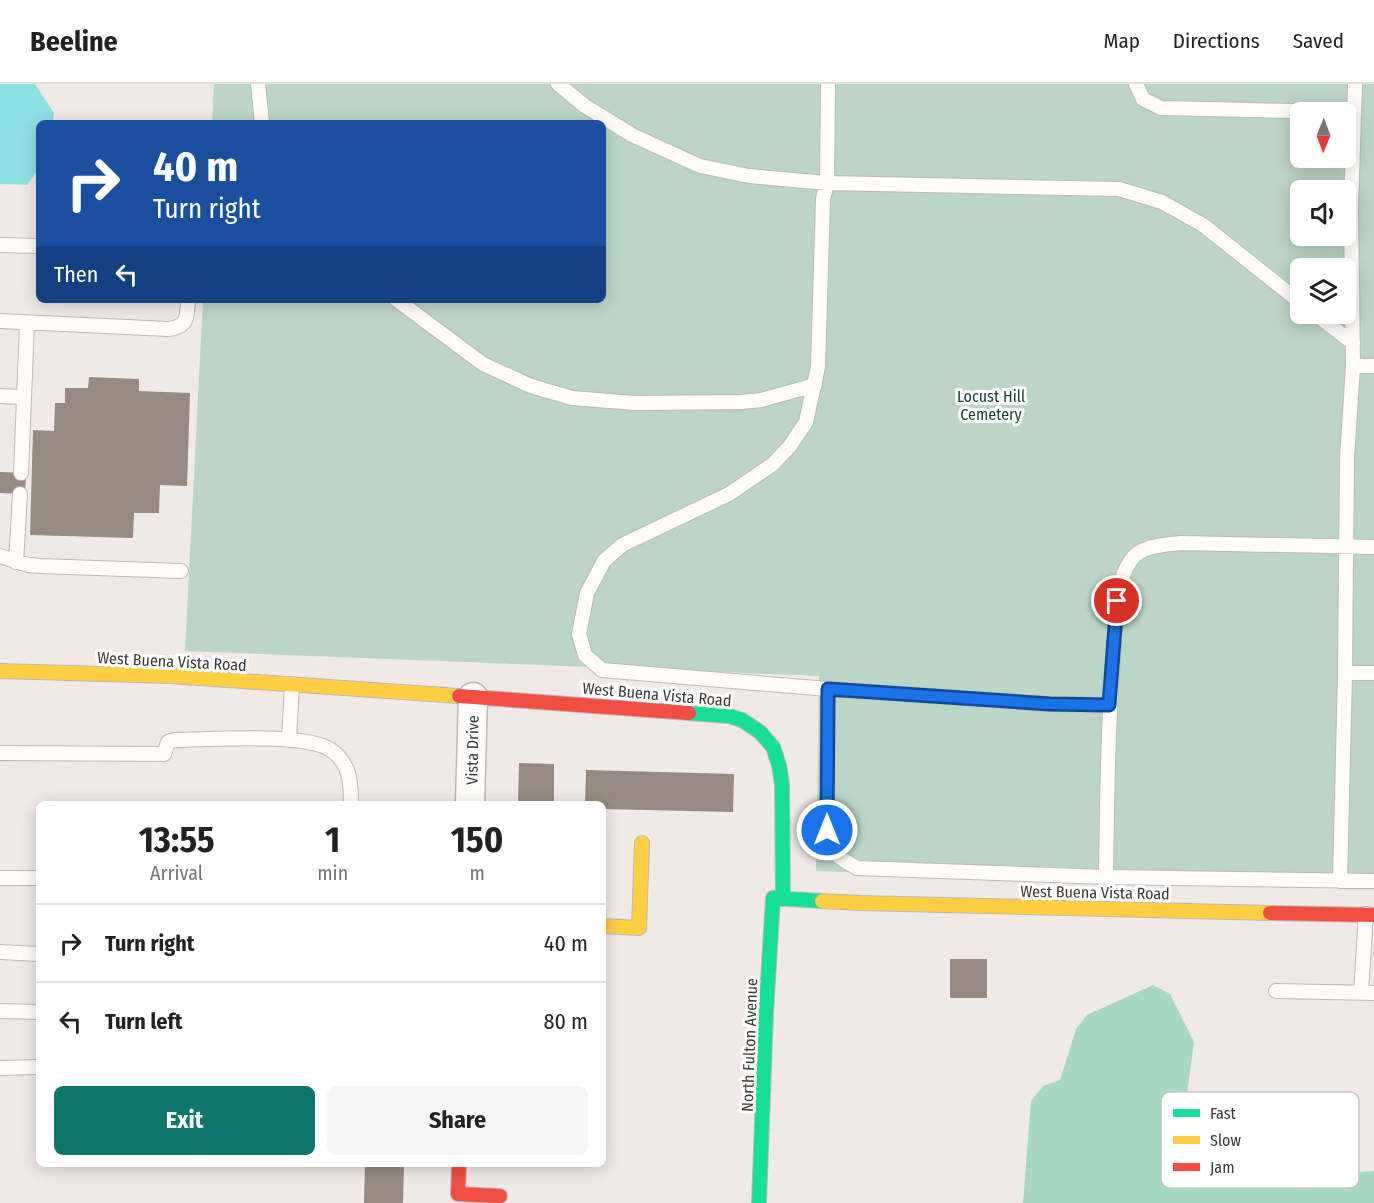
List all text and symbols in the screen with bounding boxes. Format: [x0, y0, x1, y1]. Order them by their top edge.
text: Beeline [30, 25, 118, 58]
text: Map [1103, 28, 1140, 54]
text: Directions [1173, 28, 1260, 54]
text: Saved [1293, 28, 1344, 54]
north arrow [1290, 102, 1356, 168]
map controls [1290, 102, 1356, 324]
text: 40 m [153, 142, 238, 192]
icon: right [54, 144, 132, 222]
button: sound [1290, 180, 1356, 246]
text: Turn right [153, 193, 261, 225]
icon: left [110, 258, 143, 291]
button: layers [1290, 258, 1356, 324]
text: Then [54, 261, 98, 288]
park label: Locust Hill Cemetery [957, 387, 1025, 424]
pin [1091, 575, 1142, 626]
icon: arrive [1100, 584, 1133, 617]
street label: West Buena Vista Road [97, 648, 247, 675]
street label: West Buena Vista Road [582, 679, 732, 710]
street label: Vista Drive [462, 715, 483, 785]
position arrow [795, 798, 859, 862]
text: 13:55 [139, 818, 215, 862]
text: 1 [325, 818, 340, 862]
text: 150 [451, 818, 503, 862]
text: Arrival [150, 861, 203, 885]
text: min [317, 861, 348, 885]
text: m [469, 861, 485, 885]
street label: West Buena Vista Road [1020, 882, 1170, 903]
icon: right [54, 927, 87, 960]
text: Turn right [105, 930, 194, 957]
text: 40 m [544, 930, 588, 957]
street label: North Fulton Avenue [738, 978, 761, 1112]
icon: left [54, 1005, 87, 1038]
text: Turn left [105, 1008, 183, 1035]
text: 80 m [543, 1008, 588, 1035]
button: Exit [54, 1086, 315, 1155]
button: Share [327, 1086, 588, 1155]
legend [1161, 1092, 1359, 1188]
text: Fast [1210, 1104, 1237, 1123]
text: Slow [1210, 1131, 1241, 1150]
text: Jam [1210, 1158, 1235, 1177]

